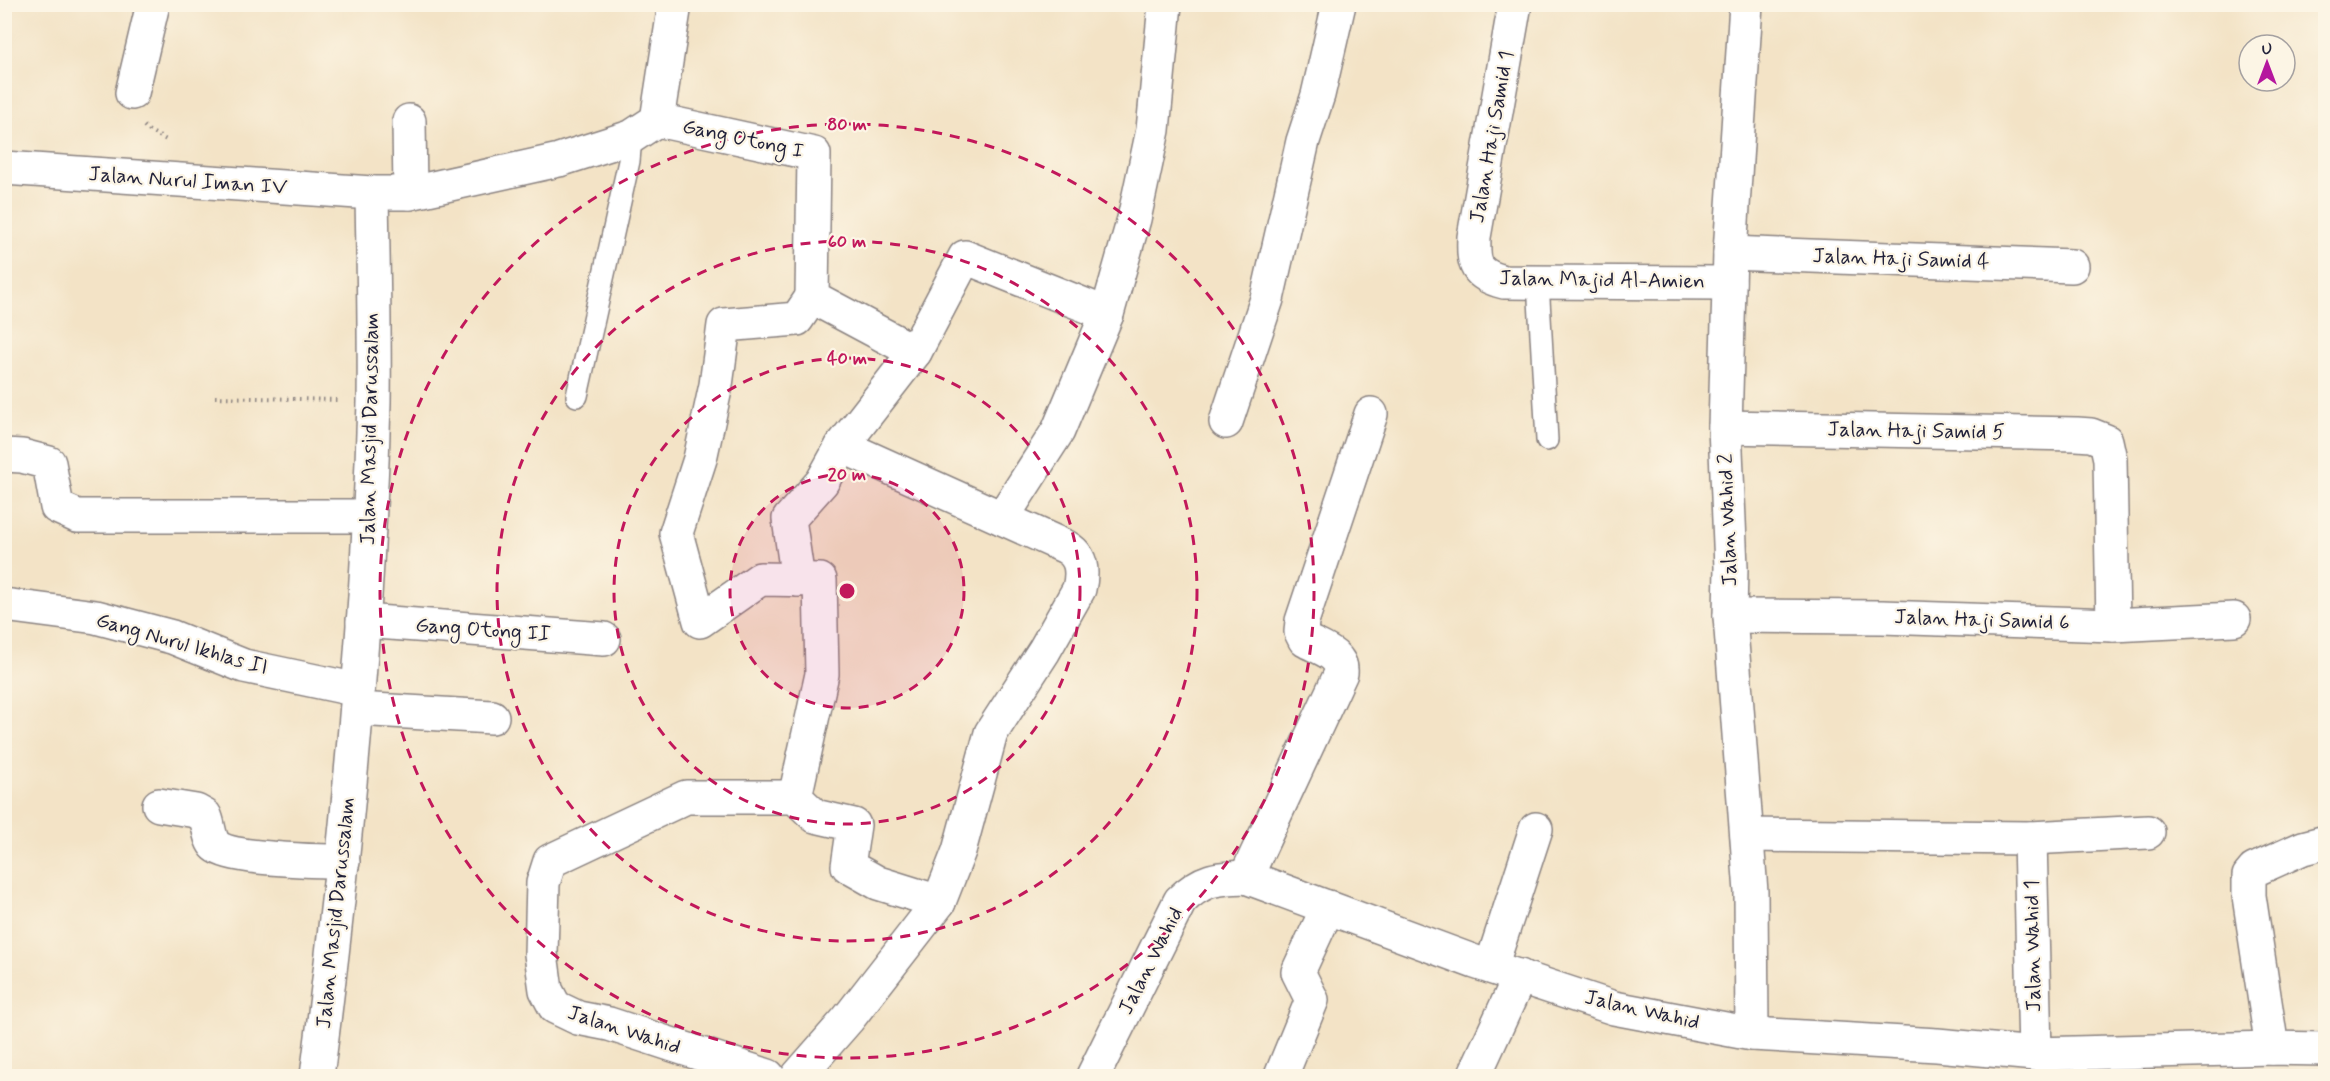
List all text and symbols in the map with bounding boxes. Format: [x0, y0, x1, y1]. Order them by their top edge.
north arrow [2237, 33, 2297, 93]
text: U [2262, 39, 2272, 60]
street label: Jalan Haji Samid 1 [1463, 49, 1521, 225]
street label: Gang Otong I [680, 112, 806, 167]
text: 80 m [827, 113, 867, 137]
street label: Jalan Nurul Iman IV [87, 160, 289, 202]
text: 60 m [828, 230, 866, 254]
street label: Jalan Haji Samid 4 [1812, 242, 1990, 276]
street label: Jalan Majid Al-Amien [1499, 264, 1705, 296]
street label: Jalan Masjid Darussalam [354, 312, 386, 546]
text: 40 m [827, 347, 867, 371]
street label: Jalan Haji Samid 5 [1827, 415, 2005, 447]
street label: Jalan Wahid 2 [1712, 453, 1744, 587]
text: 20 m [828, 463, 866, 487]
centre of rings [837, 581, 857, 601]
street label: Jalan Haji Samid 6 [1894, 603, 2070, 637]
street label: Gang Nurul Ikhlas II [93, 606, 271, 683]
street label: Gang Otong II [414, 611, 552, 650]
street label: Jalan Masjid Darussalam [310, 796, 362, 1030]
street label: Jalan Wahid 1 [2018, 880, 2048, 1012]
street label: Jalan Wahid [1112, 903, 1190, 1019]
street label: Jalan Wahid [1582, 983, 1702, 1037]
street label: Jalan Wahid [564, 999, 684, 1061]

